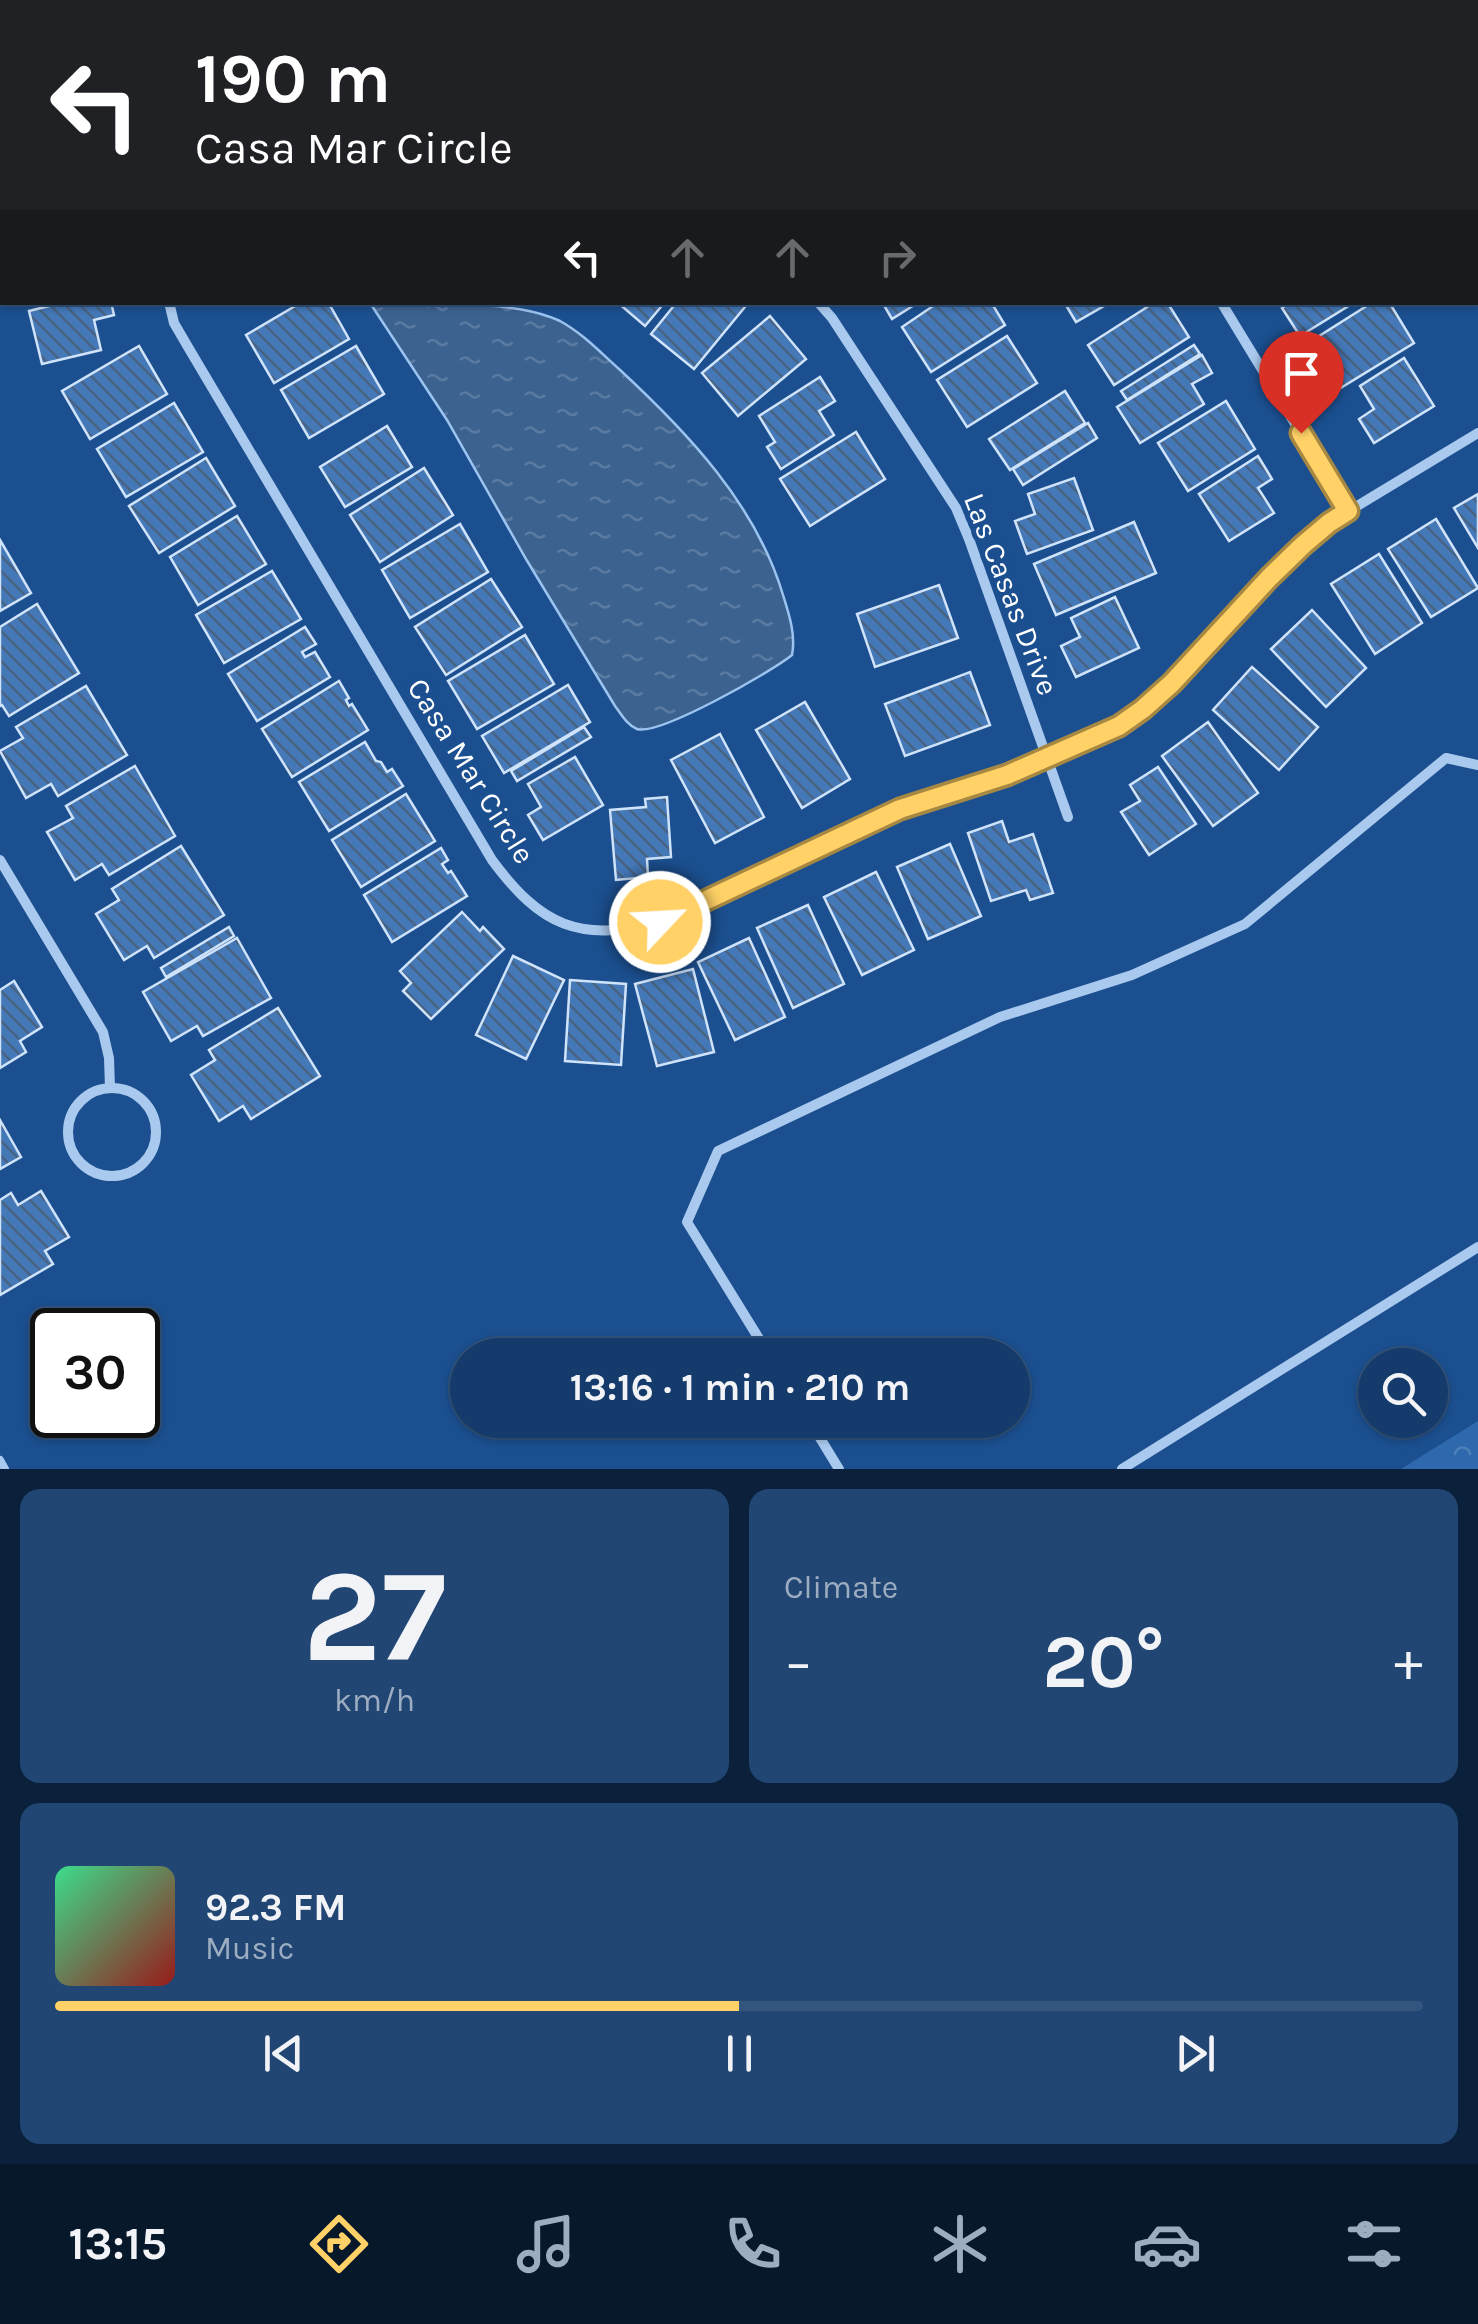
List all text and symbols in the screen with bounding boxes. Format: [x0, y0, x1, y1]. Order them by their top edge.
text: 190 m [195, 38, 391, 120]
icon: left [30, 40, 160, 170]
text: Casa Mar Circle [195, 122, 513, 174]
icon: left [555, 230, 610, 285]
icon: ahead [660, 230, 715, 285]
icon: ahead [765, 230, 820, 285]
icon: right [870, 230, 925, 285]
pin [1259, 331, 1344, 434]
icon: arrive [1274, 346, 1329, 401]
street label: Las Casas Drive [956, 488, 1066, 700]
street label: Casa Mar Circle [400, 672, 542, 870]
position arrow [608, 870, 712, 974]
speed limit sign: 30 [30, 1308, 160, 1438]
map controls [1358, 1348, 1448, 1438]
button: search [1358, 1348, 1448, 1438]
text: 13:16 · 1 min · 210 m [570, 1365, 910, 1410]
text: 27 [303, 1541, 446, 1693]
text: Climate [784, 1569, 898, 1606]
text: 20° [1043, 1618, 1164, 1706]
text: − [784, 1630, 813, 1694]
text: + [1394, 1630, 1423, 1694]
text: km/h [334, 1682, 415, 1719]
text: 92.3 FM [205, 1885, 347, 1930]
text: Music [205, 1930, 294, 1967]
icon: previous [256, 2026, 311, 2081]
icon: pause [712, 2026, 767, 2081]
icon: next [1168, 2026, 1223, 2081]
icon: directions [304, 2209, 374, 2279]
icon: music [511, 2209, 581, 2279]
icon: phone [718, 2209, 788, 2279]
icon: climate [925, 2209, 995, 2279]
icon: car [1132, 2209, 1202, 2279]
icon: filters [1339, 2209, 1409, 2279]
text: 13:15 [69, 2218, 167, 2270]

